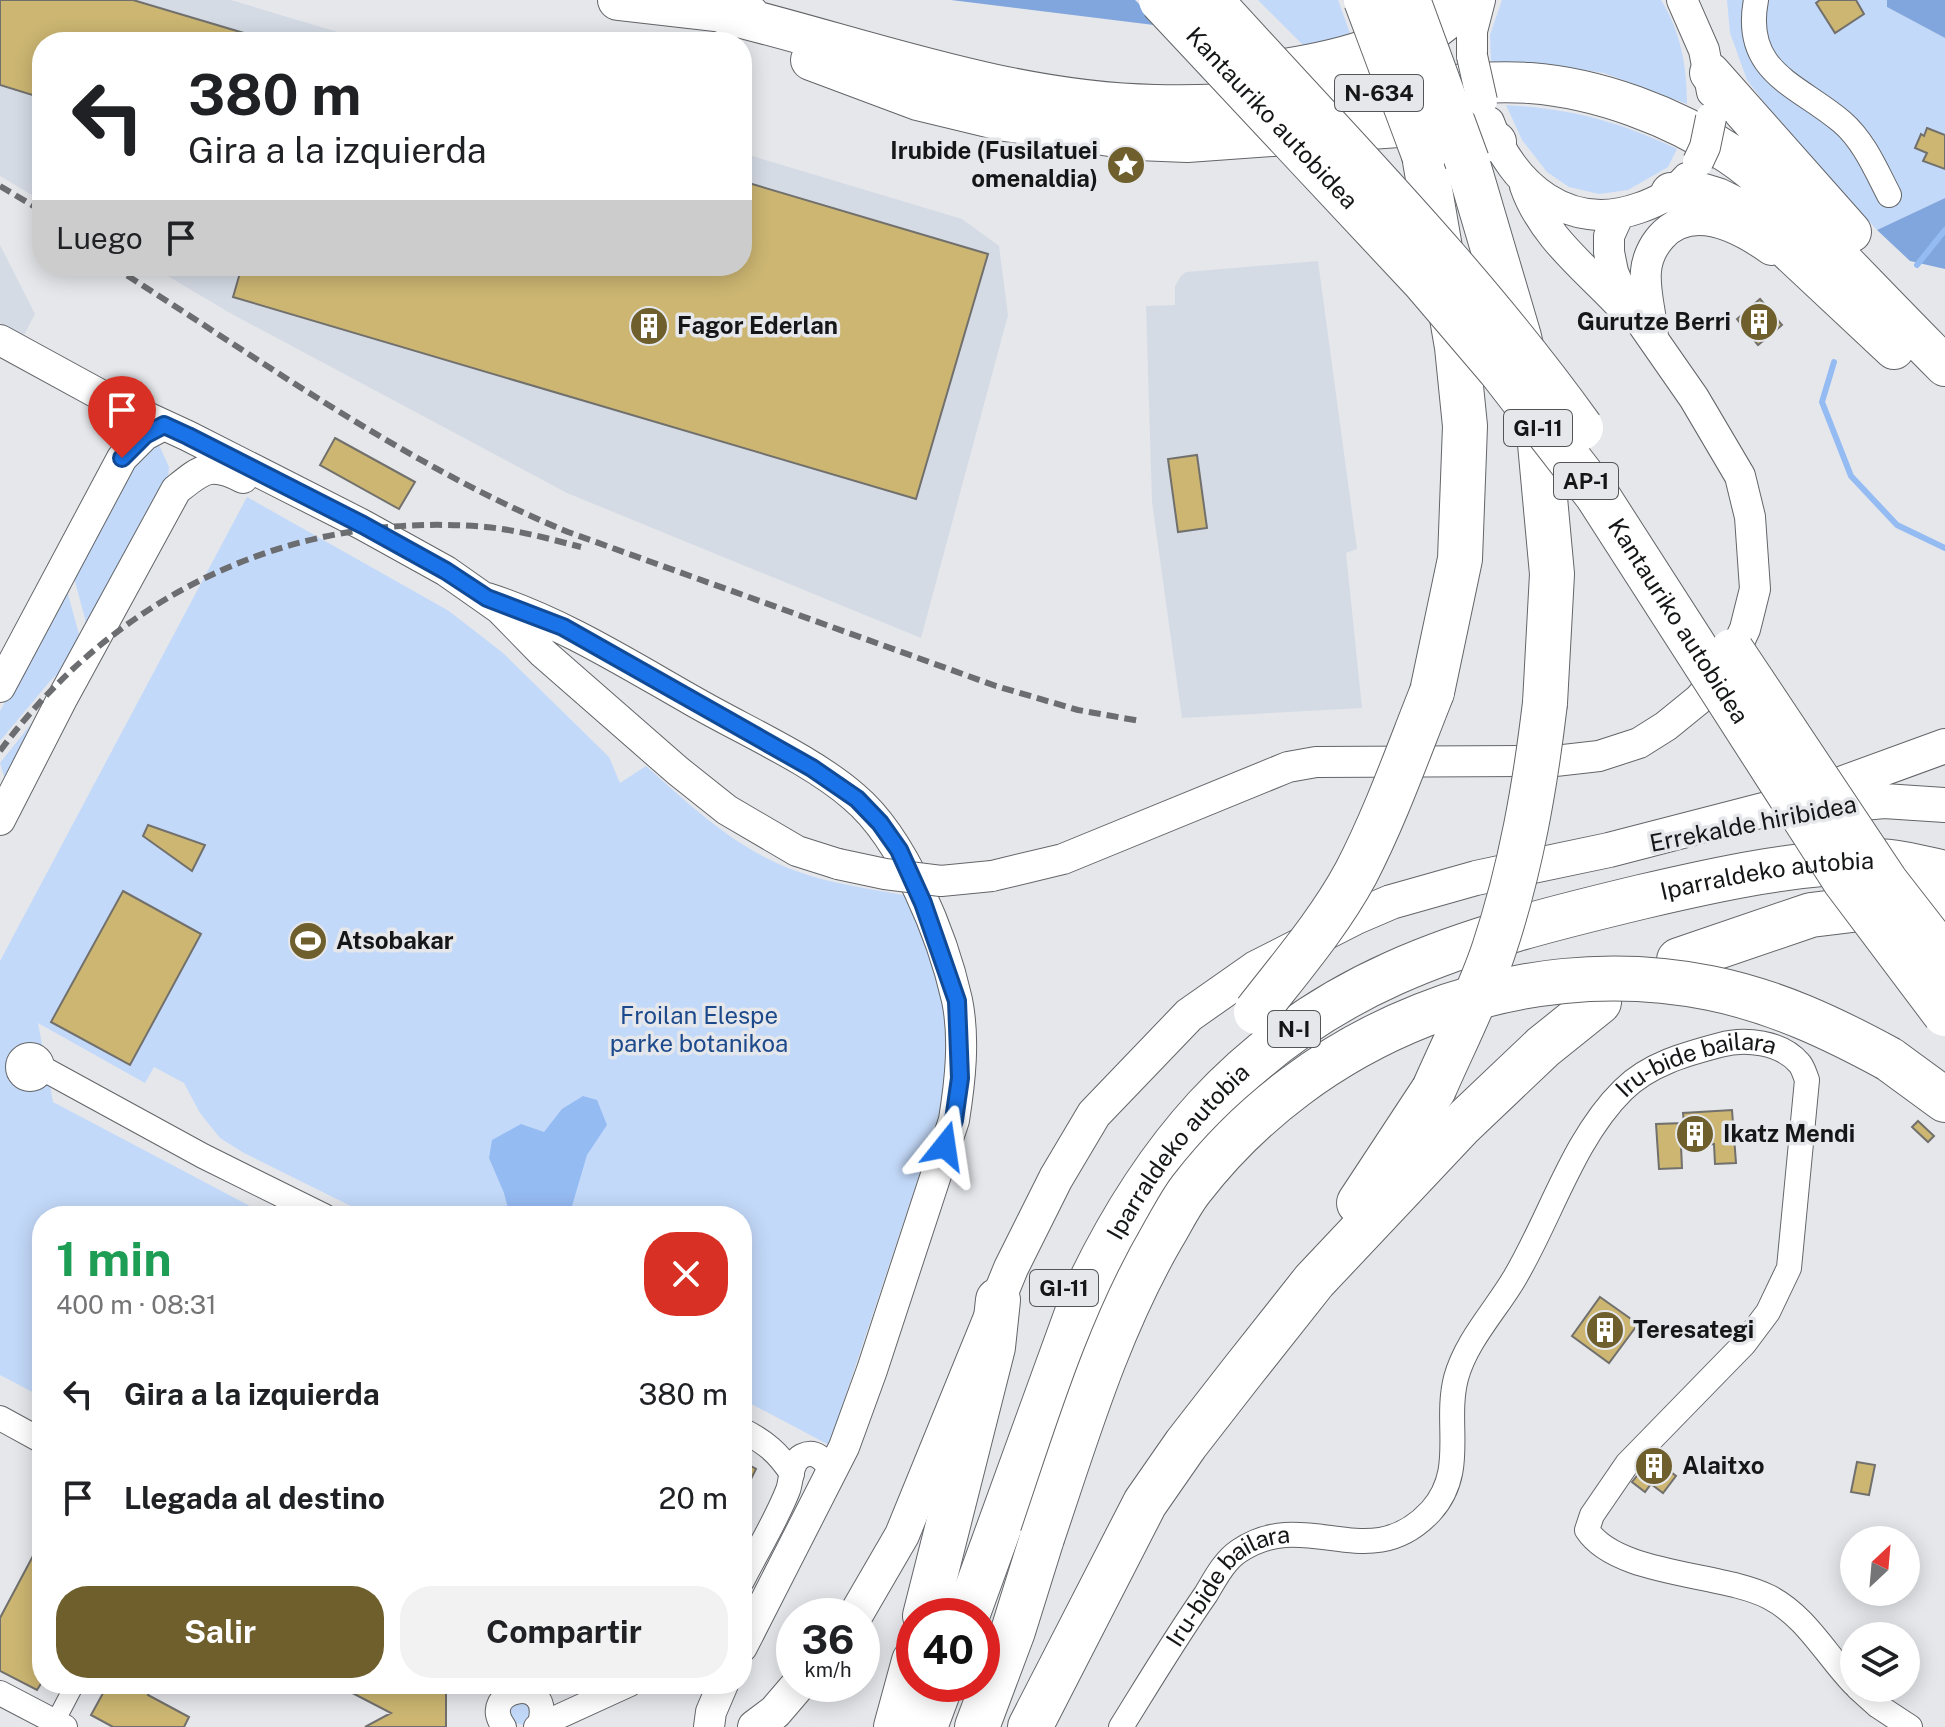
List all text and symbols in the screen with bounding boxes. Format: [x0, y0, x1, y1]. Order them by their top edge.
street label: Kantauriko autobidea [1181, 21, 1364, 214]
text: 380 m [188, 62, 361, 128]
icon: left [56, 64, 160, 168]
road number: N-634 [1335, 75, 1423, 111]
text: Gira a la izquierda [188, 129, 487, 171]
place label: Irubide (Fusilatuei omenaldia) [890, 136, 1098, 192]
place icon: Irubide (Fusilatuei omenaldia) [1105, 144, 1147, 186]
icon: arrive [159, 216, 203, 260]
text: Luego [56, 220, 143, 256]
building icon: Gurutze Berri [1738, 301, 1780, 343]
building icon: Fagor Ederlan [628, 305, 670, 347]
place label: Gurutze Berri [1577, 307, 1731, 335]
place label: Fagor Ederlan [677, 311, 838, 339]
pin [88, 376, 156, 458]
icon: arrive [100, 388, 144, 432]
road number: GI-11 [1504, 410, 1572, 446]
road number: AP-1 [1554, 463, 1618, 499]
street label: Kantauriko autobidea [1603, 513, 1755, 728]
street label: Errekalde hiribidea [1647, 789, 1859, 857]
street label: Iparraldeko autobia [1657, 846, 1874, 905]
sports icon: Atsobakar [287, 920, 329, 962]
place label: Atsobakar [336, 926, 454, 954]
park label: Froilan Elespe parke botanikoa [610, 1001, 788, 1057]
road number: N-I [1268, 1011, 1320, 1047]
street label: Iru-bide bailara [1609, 1027, 1780, 1102]
street label: Iparraldeko autobia [1100, 1057, 1254, 1244]
position arrow [903, 1104, 987, 1188]
building icon: Ikatz Mendi [1674, 1113, 1716, 1155]
place label: Ikatz Mendi [1723, 1119, 1855, 1147]
text: 1 min [56, 1230, 172, 1287]
button: close [644, 1232, 728, 1316]
road number: GI-11 [1030, 1270, 1098, 1306]
text: 400 m · 08:31 [56, 1289, 217, 1320]
building icon: Teresategi [1584, 1309, 1626, 1351]
place label: Teresategi [1633, 1315, 1754, 1343]
icon: left [56, 1372, 100, 1416]
text: Gira a la izquierda [124, 1376, 380, 1412]
text: 380 m [638, 1376, 728, 1412]
building icon: Alaitxo [1633, 1445, 1675, 1487]
place label: Alaitxo [1682, 1451, 1765, 1479]
icon: arrive [56, 1476, 100, 1520]
text: Llegada al destino [124, 1480, 385, 1516]
text: 20 m [659, 1480, 728, 1516]
street label: Iru-bide bailara [1160, 1520, 1291, 1651]
north arrow [1840, 1526, 1920, 1606]
map controls [1840, 1526, 1920, 1702]
button: Salir [56, 1586, 384, 1678]
button: Compartir [400, 1586, 728, 1678]
speed limit sign: 40 [896, 1598, 1000, 1702]
text: 36 [802, 1616, 854, 1663]
button: layers [1840, 1622, 1920, 1702]
text: km/h [804, 1658, 852, 1682]

